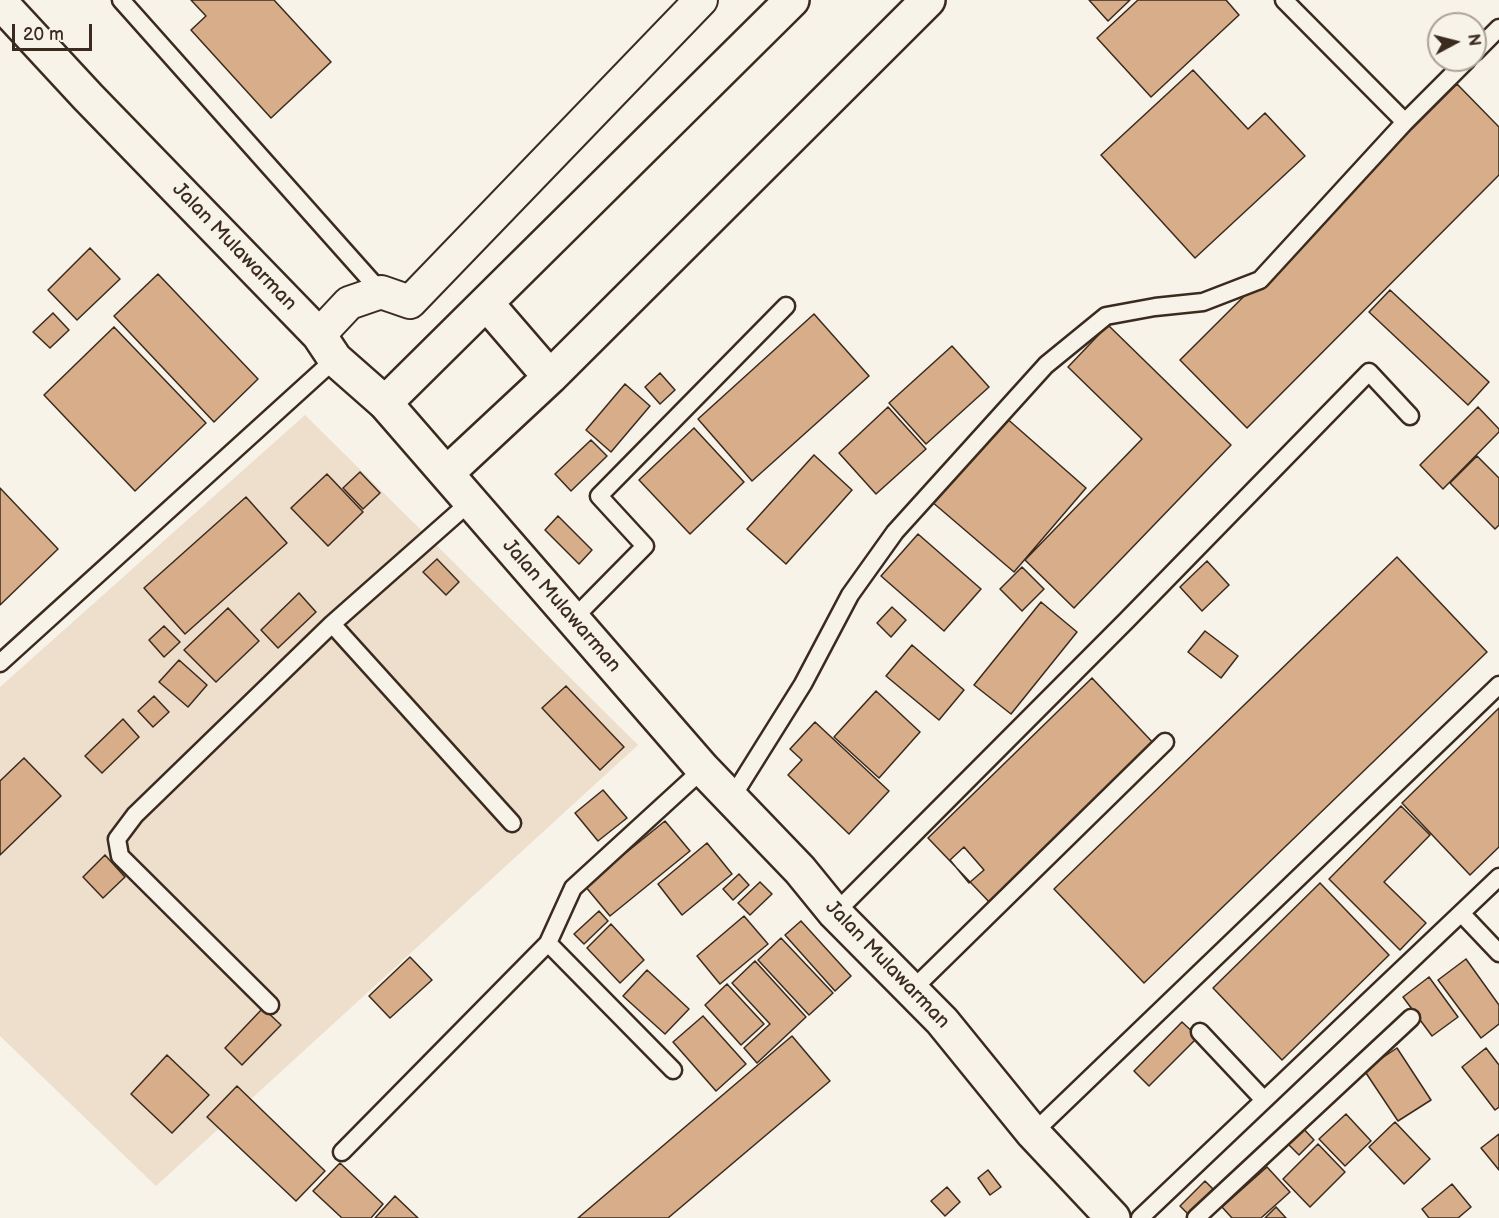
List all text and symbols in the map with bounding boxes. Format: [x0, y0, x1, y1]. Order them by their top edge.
scale bar [15, 12, 94, 50]
north arrow [1427, 12, 1487, 72]
text: 20 m [23, 24, 64, 45]
text: N [1463, 33, 1484, 47]
street label: Jalan Mulawarman [167, 178, 301, 316]
street label: Jalan Mulawarman [497, 534, 625, 678]
street label: Jalan Mulawarman [820, 896, 954, 1034]

